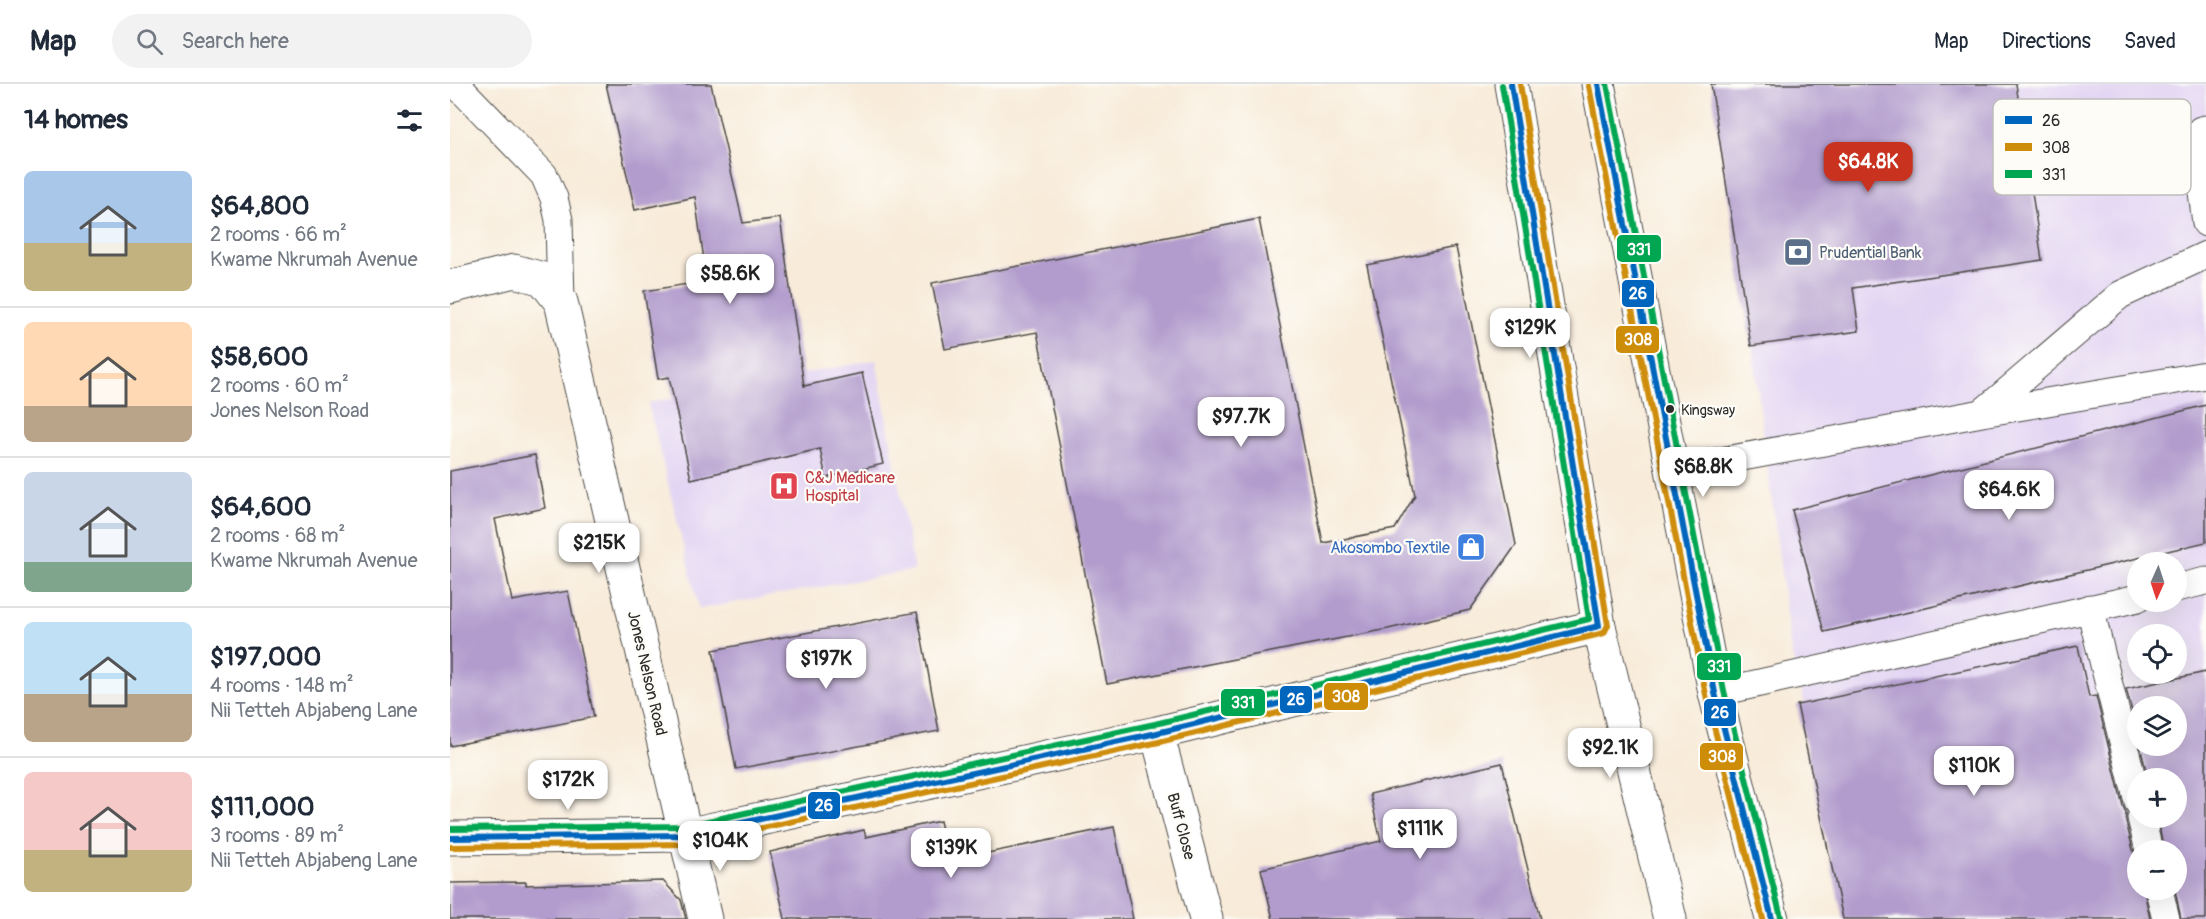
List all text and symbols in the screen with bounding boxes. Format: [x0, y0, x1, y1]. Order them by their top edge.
search box [112, 14, 532, 68]
text: Map [30, 24, 76, 59]
icon: search [133, 25, 166, 58]
text: Search here [181, 27, 289, 55]
text: Map [1934, 28, 1969, 55]
text: Directions [2002, 28, 2091, 55]
text: Saved [2124, 28, 2176, 55]
legend [1993, 99, 2191, 195]
text: 14 homes [24, 104, 128, 136]
icon: filters [393, 104, 426, 137]
text: 26 [2042, 111, 2060, 131]
text: 308 [2042, 138, 2070, 158]
pin: $64.8K [1819, 142, 1917, 193]
text: $64.8K [1838, 149, 1898, 174]
text: 331 [2042, 165, 2066, 185]
text: $64,800 [210, 190, 310, 222]
icon: home [72, 195, 144, 267]
text: 2 rooms · 66 m² [210, 222, 347, 247]
line badge: 331 [1616, 234, 1662, 263]
bank icon: Prudential Bank [1782, 236, 1814, 268]
text: 331 [1627, 240, 1651, 260]
place label: Prudential Bank [1819, 243, 1922, 263]
text: Kwame Nkrumah Avenue [210, 247, 418, 272]
pin: $58.6K [681, 254, 779, 305]
text: $58.6K [700, 261, 760, 286]
line badge: 26 [1621, 279, 1655, 308]
text: 26 [1629, 284, 1647, 304]
pin: $129K [1488, 308, 1572, 359]
text: $129K [1504, 315, 1556, 340]
line badge: 308 [1615, 325, 1660, 354]
text: 308 [1624, 330, 1652, 350]
text: $58,600 [210, 341, 309, 373]
icon: home [72, 346, 144, 418]
text: 2 rooms · 60 m² [210, 373, 349, 398]
pin: $97.7K [1192, 397, 1290, 448]
text: Jones Nelson Road [210, 398, 369, 423]
place label: Kingsway [1681, 402, 1735, 419]
marker: Kingsway [1664, 403, 1676, 415]
text: $97.7K [1212, 404, 1270, 429]
pin: $68.8K [1654, 447, 1752, 498]
text: $68.8K [1673, 454, 1733, 479]
place label: C&J Medicare Hospital [805, 468, 895, 506]
hospital icon: C&J Medicare Hospital [768, 470, 800, 502]
pin: $64.6K [1960, 470, 2058, 521]
text: $64.6K [1978, 477, 2040, 502]
text: $64,600 [210, 491, 312, 523]
icon: home [72, 496, 144, 568]
text: 2 rooms · 68 m² [210, 523, 345, 548]
pin: $215K [557, 523, 641, 574]
text: $215K [573, 530, 625, 555]
shop icon: Akosombo Textile [1455, 531, 1487, 563]
place label: Akosombo Textile [1330, 538, 1450, 558]
text: Kwame Nkrumah Avenue [210, 548, 418, 573]
north arrow [2127, 552, 2187, 612]
map controls [2127, 552, 2187, 900]
street label: Jones Nelson Road [623, 609, 671, 738]
button: locate [2127, 624, 2187, 684]
pin: $197K [784, 639, 868, 690]
text: $197,000 [210, 641, 321, 673]
icon: home [72, 646, 144, 718]
text: $197K [800, 646, 852, 671]
line badge: 331 [1696, 652, 1742, 681]
text: 331 [1707, 657, 1731, 677]
text: 4 rooms · 148 m² [210, 673, 354, 698]
line badge: 308 [1323, 682, 1369, 711]
line badge: 26 [1279, 685, 1313, 714]
text: 308 [1332, 687, 1360, 707]
line badge: 331 [1220, 688, 1266, 717]
text: 26 [1287, 690, 1305, 710]
text: 331 [1231, 693, 1255, 713]
button: layers [2127, 696, 2187, 756]
text: Nii Tetteh Abjabeng Lane [210, 698, 417, 723]
line badge: 26 [1703, 698, 1737, 727]
text: 26 [1711, 703, 1729, 723]
pin: $92.1K [1561, 728, 1659, 779]
text: $92.1K [1582, 735, 1638, 760]
line badge: 308 [1699, 742, 1744, 771]
pin: $110K [1932, 746, 2016, 797]
text: 308 [1708, 747, 1736, 767]
text: $110K [1948, 753, 2000, 778]
pin: $172K [526, 760, 610, 811]
text: $172K [542, 767, 594, 792]
button: + [2127, 768, 2187, 828]
text: $111,000 [210, 791, 314, 823]
line badge: 26 [807, 791, 841, 820]
street label: Buff Close [1163, 791, 1200, 862]
icon: home [72, 796, 144, 868]
text: 26 [815, 796, 833, 816]
pin: $111K [1378, 809, 1462, 860]
text: $111K [1397, 816, 1443, 841]
pin: $104K [678, 821, 762, 872]
text: 3 rooms · 89 m² [210, 823, 344, 848]
text: $104K [692, 828, 748, 853]
pin: $139K [909, 828, 993, 879]
text: $139K [925, 835, 977, 860]
button: − [2127, 840, 2187, 900]
text: Nii Tetteh Abjabeng Lane [210, 848, 417, 873]

